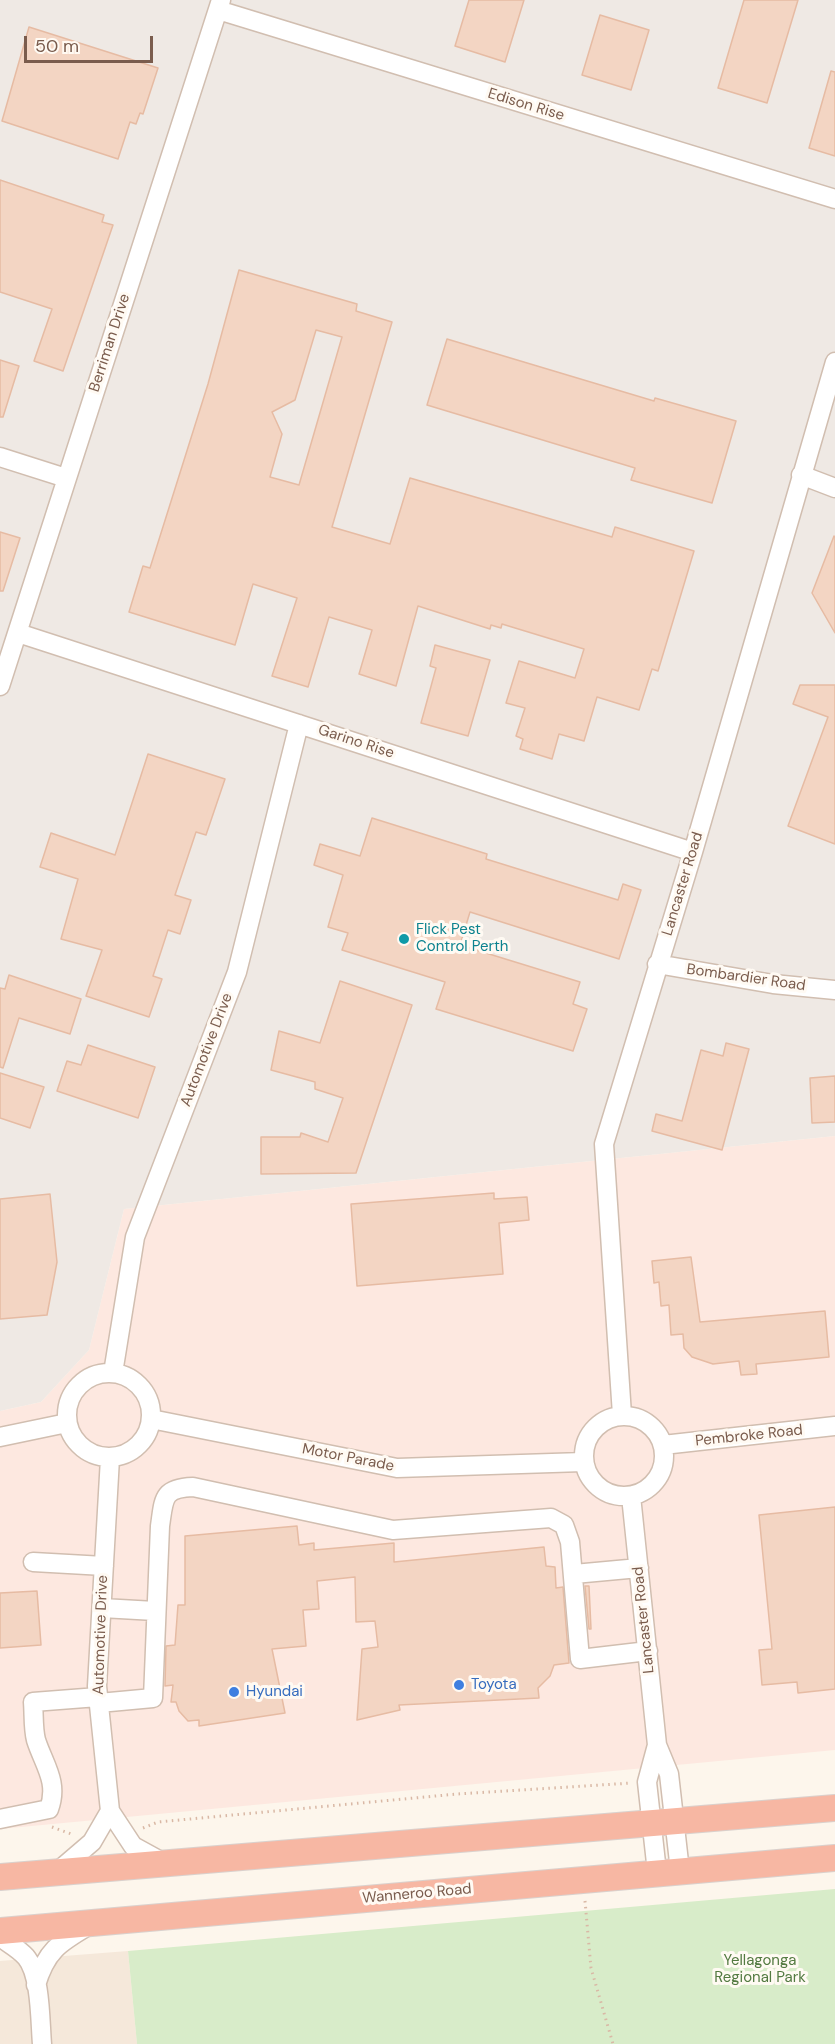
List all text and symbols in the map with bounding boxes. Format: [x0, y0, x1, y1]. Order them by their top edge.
scale bar [27, 24, 156, 62]
text: 50 m [35, 34, 79, 58]
street label: Edison Rise [486, 85, 566, 125]
street label: Berriman Drive [86, 292, 134, 394]
street label: Garino Rise [316, 721, 396, 763]
street label: Lancaster Road [659, 830, 707, 938]
place label: Flick Pest Control Perth [416, 921, 508, 956]
marker: Flick Pest Control Perth [397, 932, 411, 946]
street label: Bombardier Road [685, 961, 807, 995]
street label: Automotive Drive [177, 991, 237, 1109]
street label: Pembroke Road [694, 1421, 804, 1451]
street label: Motor Parade [300, 1440, 396, 1476]
street label: Lancaster Road [629, 1566, 659, 1674]
street label: Automotive Drive [90, 1575, 112, 1695]
place label: Toyota [471, 1676, 517, 1694]
marker: Toyota [452, 1678, 466, 1692]
place label: Hyundai [246, 1683, 303, 1701]
marker: Hyundai [227, 1685, 241, 1699]
street label: Wanneroo Road [362, 1880, 472, 1908]
park label: Yellagonga Regional Park [714, 1952, 806, 1987]

